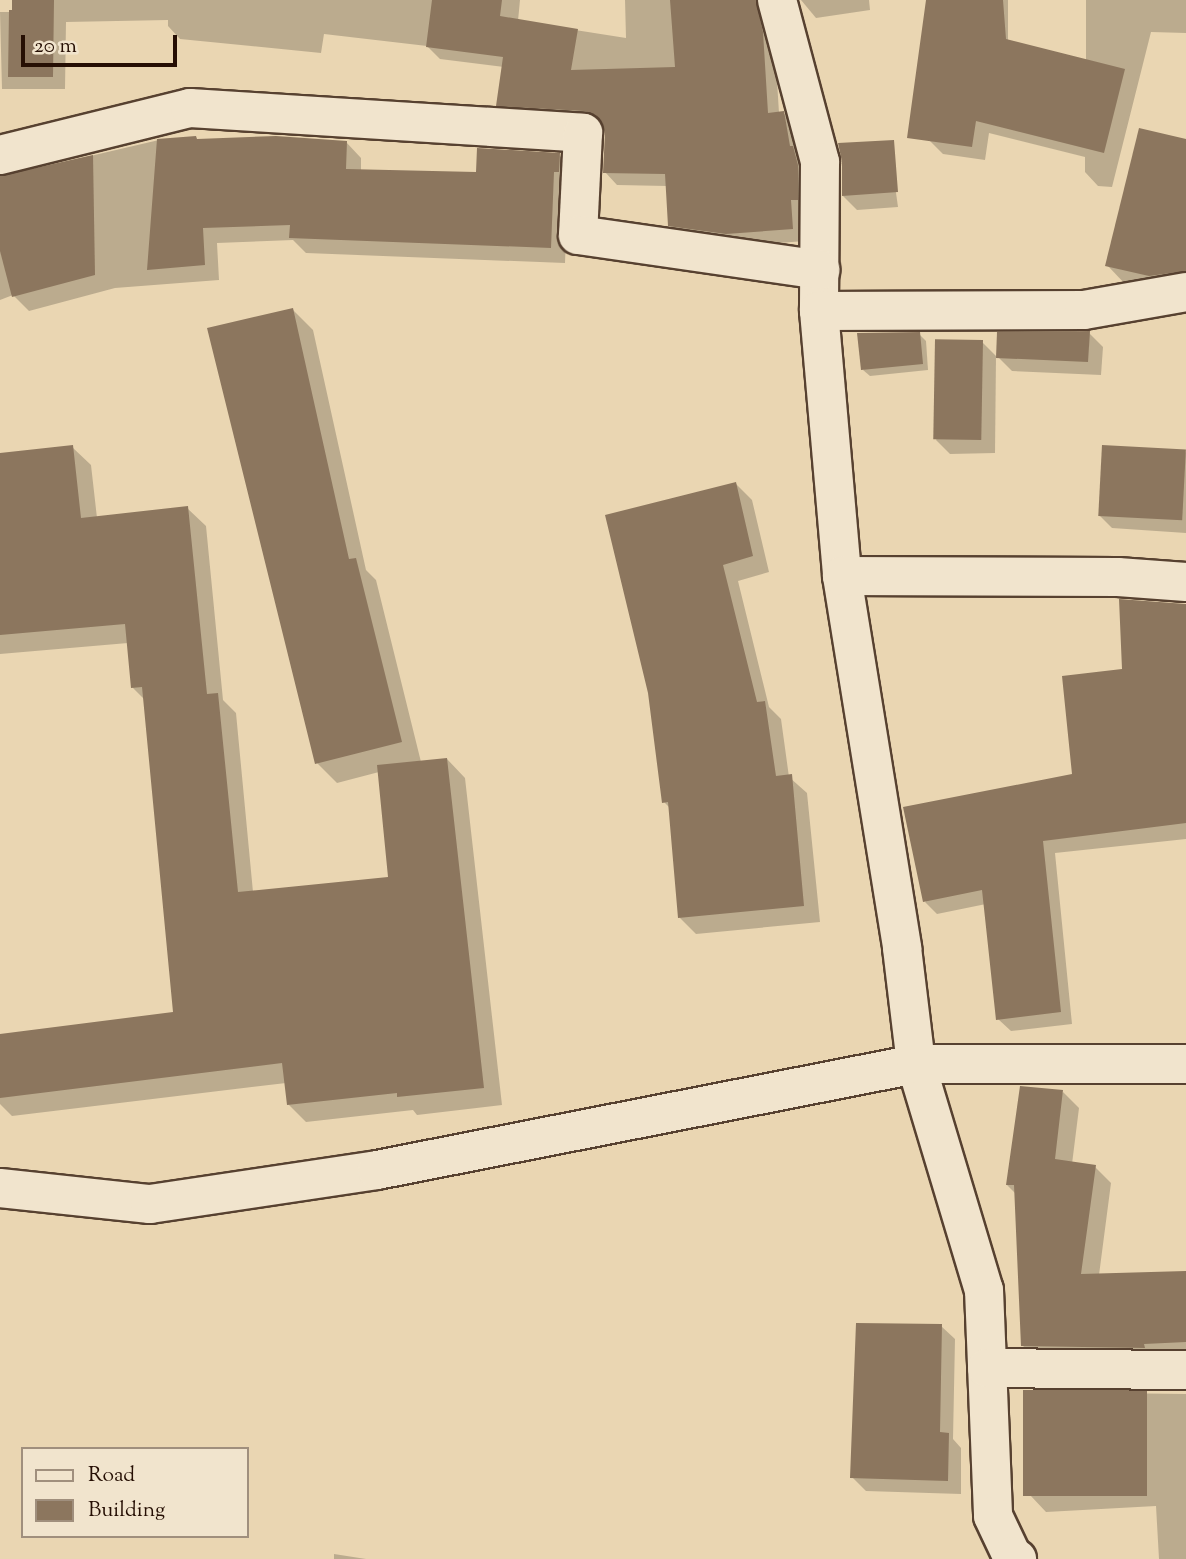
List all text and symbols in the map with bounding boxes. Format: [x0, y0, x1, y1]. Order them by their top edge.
scale bar [24, 21, 180, 65]
text: 20 m [34, 32, 77, 62]
legend [21, 1447, 248, 1538]
text: Road [88, 1461, 135, 1491]
text: Building [88, 1496, 165, 1526]

